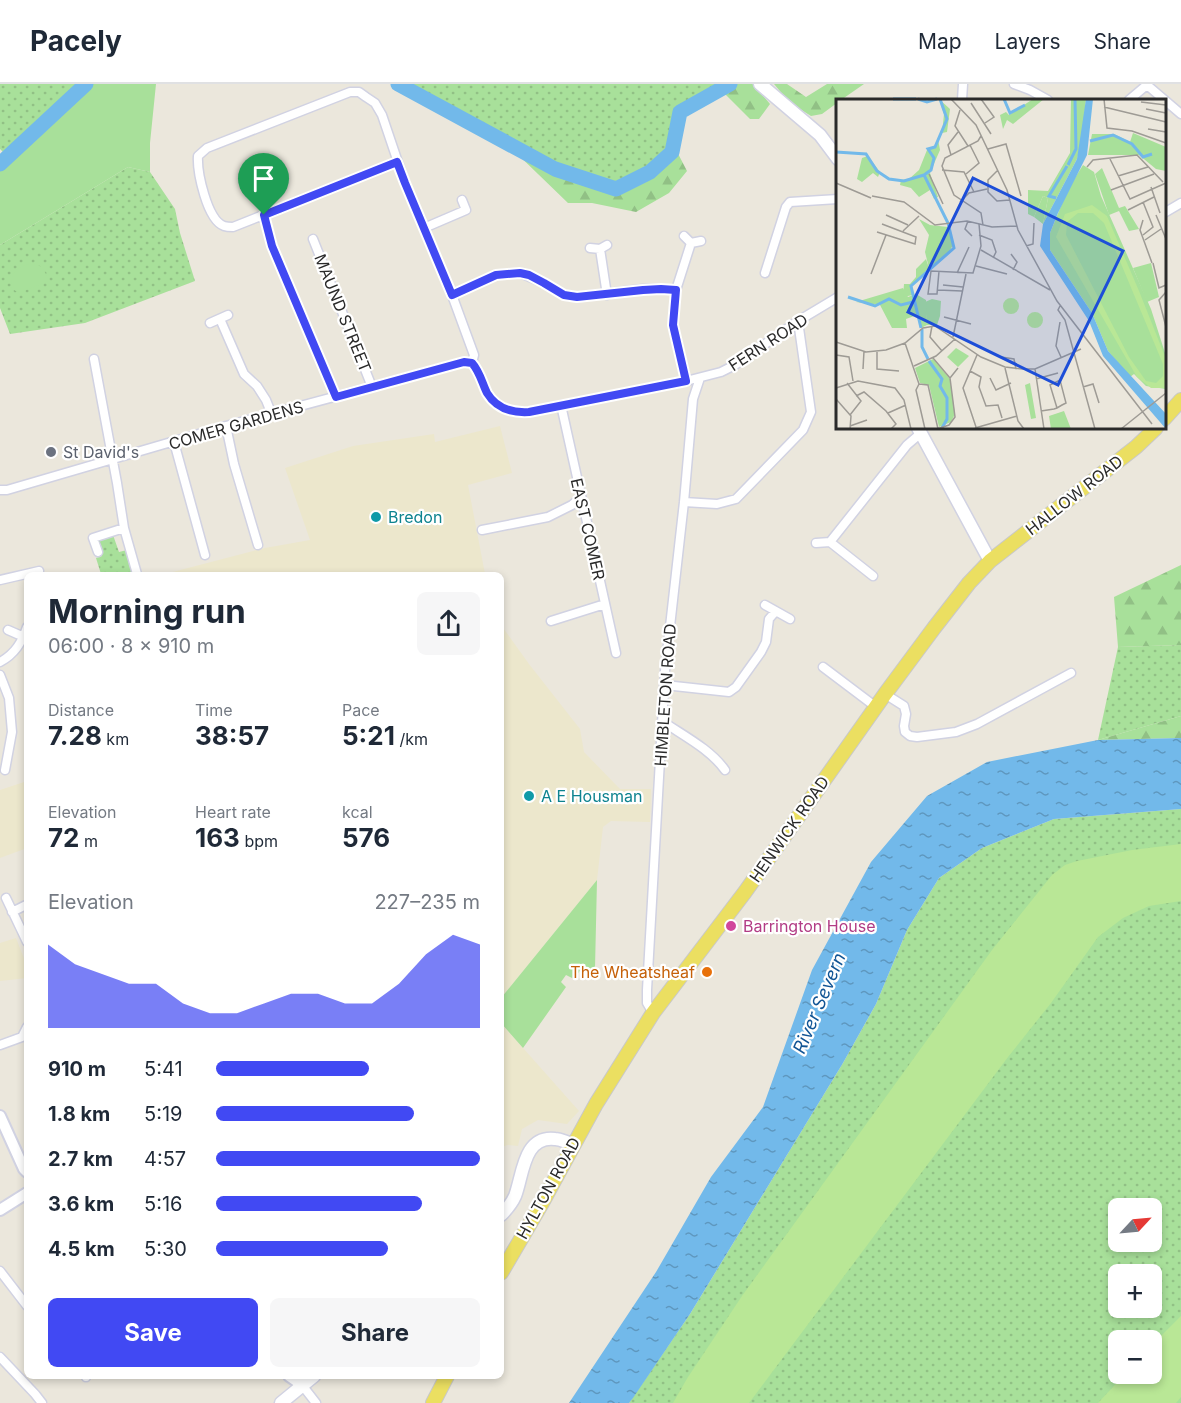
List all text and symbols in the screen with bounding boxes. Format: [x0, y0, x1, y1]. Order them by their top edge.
text: Pacely [30, 24, 122, 58]
text: Map [918, 29, 962, 54]
text: Layers [995, 29, 1061, 54]
text: Share [1094, 29, 1151, 54]
inset map [836, 99, 1166, 429]
pin [238, 153, 289, 215]
icon: arrive [247, 162, 280, 195]
street label: MAUND STREET [310, 251, 376, 375]
street label: FERN ROAD [725, 309, 811, 375]
street label: COMER GARDENS [166, 396, 306, 454]
place label: St David's [63, 442, 139, 462]
marker: St David's [44, 445, 58, 459]
street label: HALLOW ROAD [1021, 451, 1127, 539]
street label: EAST COMER [567, 476, 609, 582]
place label: Bredon [388, 507, 442, 527]
marker: Bredon [369, 510, 383, 524]
text: Morning run [48, 591, 246, 631]
button: share [417, 592, 480, 655]
street label: HIMBLETON ROAD [650, 623, 680, 767]
text: 06:00 · 8 × 910 m [48, 634, 214, 658]
text: Distance [48, 700, 114, 720]
text: Time [195, 700, 233, 720]
text: Pace [342, 700, 380, 720]
text: 7.28 [48, 720, 102, 751]
text: 38:57 [195, 720, 269, 751]
text: 5:21 [342, 720, 395, 751]
text: km [102, 729, 129, 749]
text: /km [395, 729, 428, 749]
street label: HENWICK ROAD [745, 772, 833, 886]
place label: A E Housman [541, 786, 643, 806]
marker: A E Housman [522, 789, 536, 803]
text: Elevation [48, 802, 117, 822]
text: Heart rate [195, 802, 271, 822]
text: kcal [342, 802, 373, 822]
text: 72 [48, 822, 80, 853]
text: 163 [195, 822, 240, 853]
text: 576 [342, 822, 390, 853]
text: m [80, 831, 98, 851]
text: bpm [240, 831, 278, 851]
text: Elevation [48, 890, 134, 914]
text: 227–235 m [374, 890, 480, 914]
place label: Barrington House [743, 916, 875, 936]
marker: Barrington House [724, 919, 738, 933]
water label: River Severn [788, 950, 850, 1056]
place label: The Wheatsheaf [570, 962, 695, 982]
marker: The Wheatsheaf [700, 965, 714, 979]
text: 910 m [48, 1057, 106, 1081]
text: 5:41 [144, 1057, 183, 1081]
text: 1.8 km [48, 1102, 110, 1126]
text: 5:19 [144, 1102, 182, 1126]
street label: HYLTON ROAD [512, 1134, 584, 1242]
text: 2.7 km [48, 1147, 113, 1171]
text: 4:57 [144, 1147, 186, 1171]
text: 3.6 km [48, 1192, 114, 1216]
text: 5:16 [144, 1192, 182, 1216]
north arrow [1108, 1198, 1162, 1252]
map controls [1108, 1198, 1162, 1384]
text: 4.5 km [48, 1237, 115, 1261]
text: 5:30 [144, 1237, 187, 1261]
button: + [1108, 1264, 1162, 1318]
button: Save [48, 1298, 258, 1367]
button: Share [270, 1298, 480, 1367]
button: − [1108, 1330, 1162, 1384]

